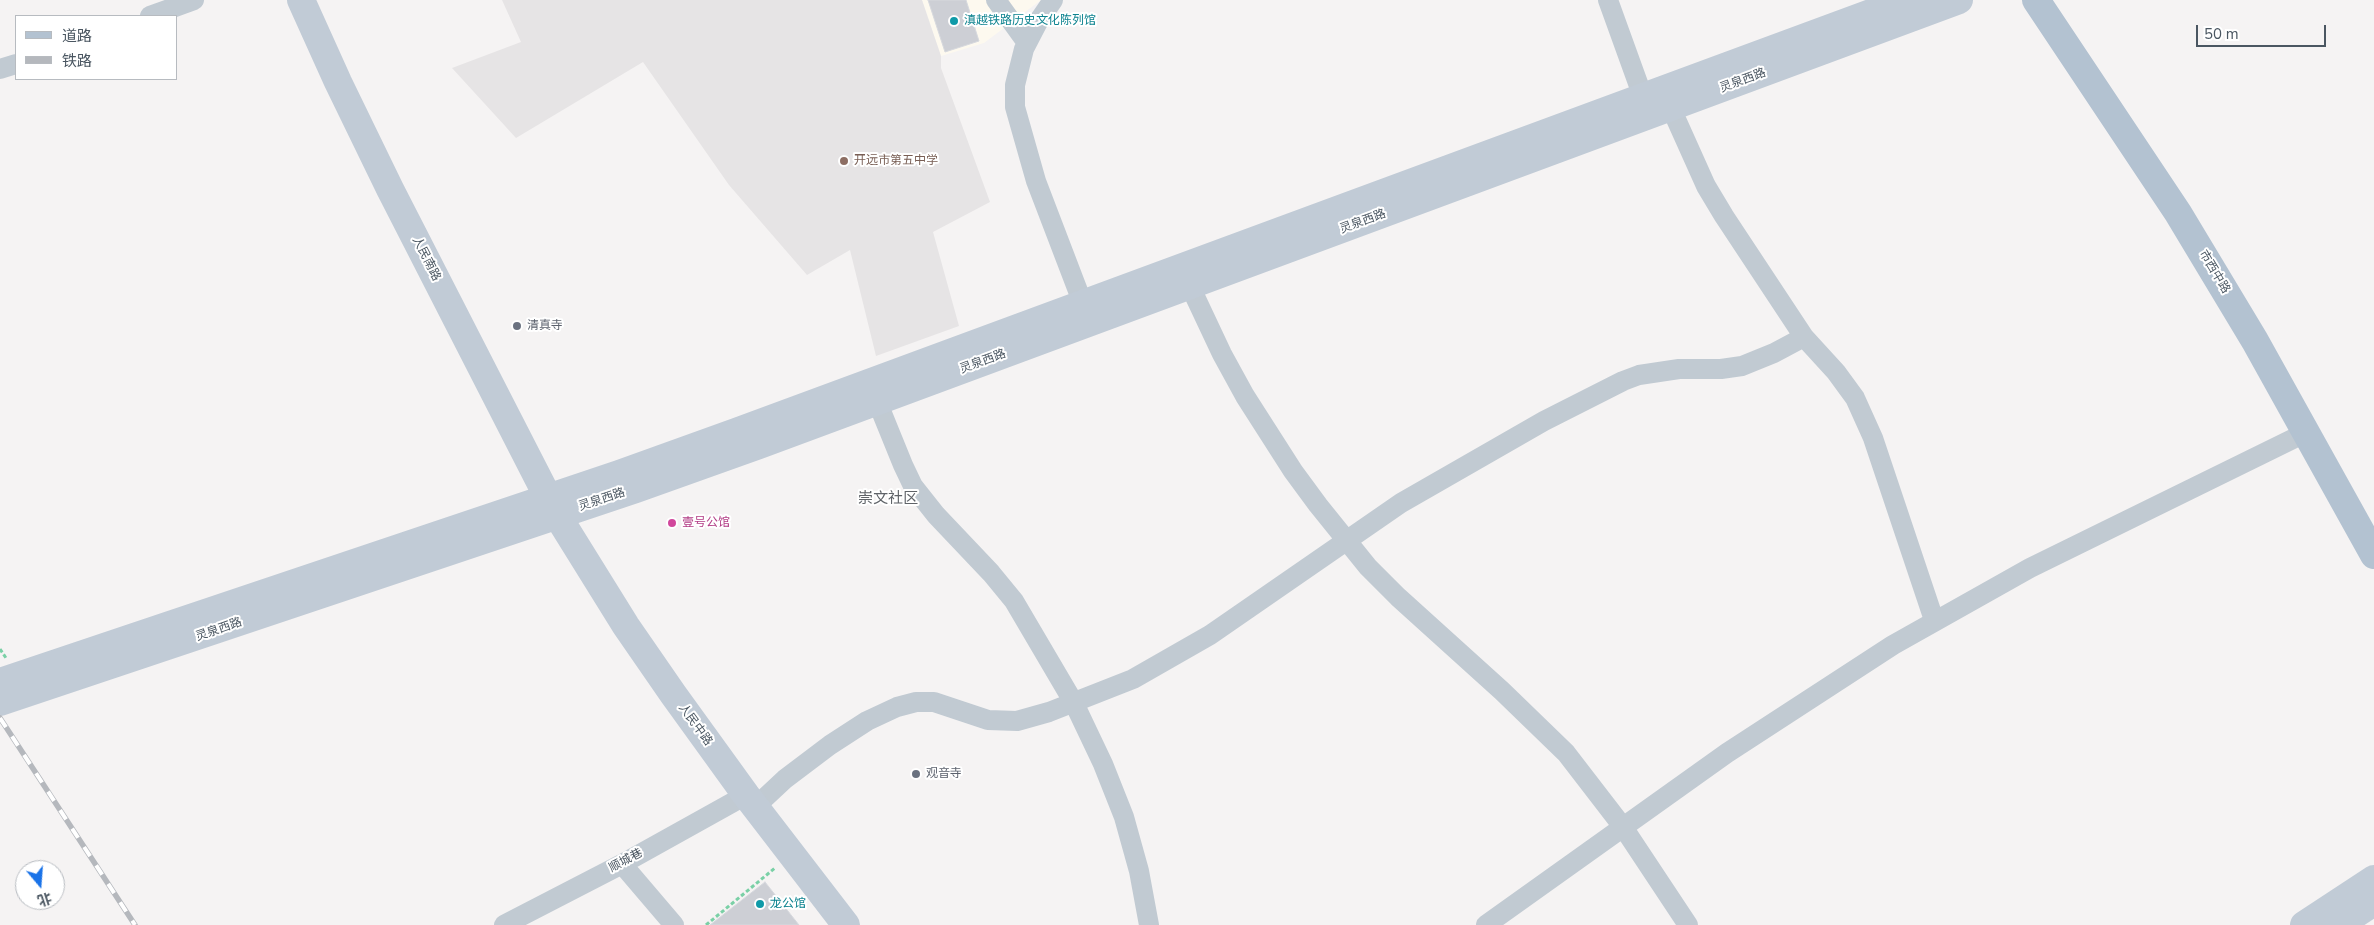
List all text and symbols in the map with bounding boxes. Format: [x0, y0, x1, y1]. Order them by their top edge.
place label: 滇越铁路历史文化陈列馆 [964, 14, 1096, 28]
legend [15, 15, 178, 80]
marker: 滇越铁路历史文化陈列馆 [948, 15, 960, 27]
scale bar [2199, 15, 2329, 47]
text: 50 m [2204, 24, 2239, 44]
text: 道路 [62, 26, 92, 46]
text: 铁路 [62, 51, 92, 71]
street label: 灵泉西路 [1718, 66, 1768, 96]
place label: 开远市第五中学 [854, 154, 938, 168]
marker: 开远市第五中学 [838, 155, 850, 167]
street label: 灵泉西路 [1338, 207, 1388, 237]
street label: 人民南路 [409, 234, 443, 284]
street label: 市西中路 [2195, 248, 2233, 296]
place label: 清真寺 [527, 319, 563, 333]
marker: 清真寺 [511, 320, 523, 332]
street label: 灵泉西路 [958, 347, 1008, 377]
street label: 灵泉西路 [577, 486, 627, 514]
district label: 崇文社区 [858, 490, 918, 508]
place label: 壹号公馆 [682, 516, 730, 530]
marker: 壹号公馆 [666, 517, 678, 529]
street label: 灵泉西路 [194, 615, 244, 645]
street label: 人民中路 [675, 701, 715, 749]
place label: 观音寺 [926, 767, 962, 781]
marker: 观音寺 [910, 768, 922, 780]
street label: 顺城巷 [607, 846, 645, 876]
north arrow [15, 860, 65, 910]
text: 北 [35, 888, 54, 910]
place label: 龙公馆 [770, 897, 806, 911]
marker: 龙公馆 [754, 898, 766, 910]

